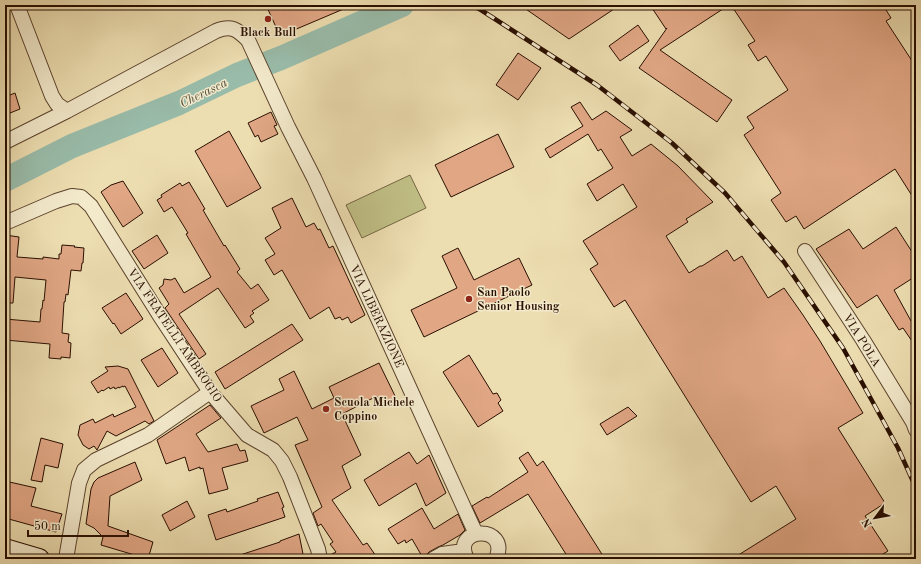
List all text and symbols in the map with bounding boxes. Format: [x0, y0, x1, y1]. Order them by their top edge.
marker: Black Bull [263, 14, 273, 24]
place label: Black Bull [240, 27, 297, 39]
water label: Cherasca [178, 76, 230, 110]
street label: VIA LIBERAZIONE [347, 263, 405, 370]
street label: VIA FRATELLI AMBROGIO [125, 266, 223, 405]
place label: San Paolo Senior Housing [477, 287, 560, 313]
marker: San Paolo Senior Housing [464, 294, 474, 304]
street label: VIA POLA [840, 312, 882, 369]
place label: Scuola Michele Coppino [334, 397, 415, 423]
marker: Scuola Michele Coppino [321, 404, 331, 414]
north arrow [855, 498, 895, 538]
scale bar [28, 512, 128, 538]
text: N [861, 516, 875, 529]
text: 50 m [34, 520, 61, 533]

